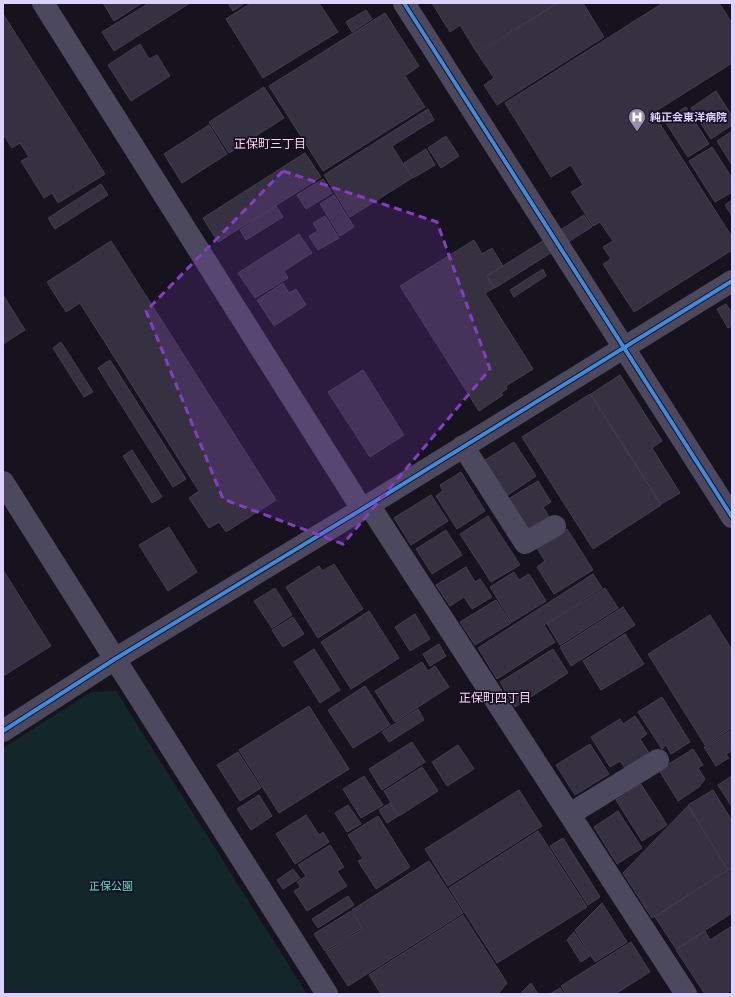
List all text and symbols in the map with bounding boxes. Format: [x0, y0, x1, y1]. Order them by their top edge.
hospital icon: 純正会東洋病院 [627, 107, 647, 132]
place label: 純正会東洋病院 [650, 109, 727, 124]
district label: 正保町三丁目 [234, 135, 306, 152]
district label: 正保町四丁目 [459, 689, 531, 706]
park label: 正保公園 [89, 878, 133, 893]

